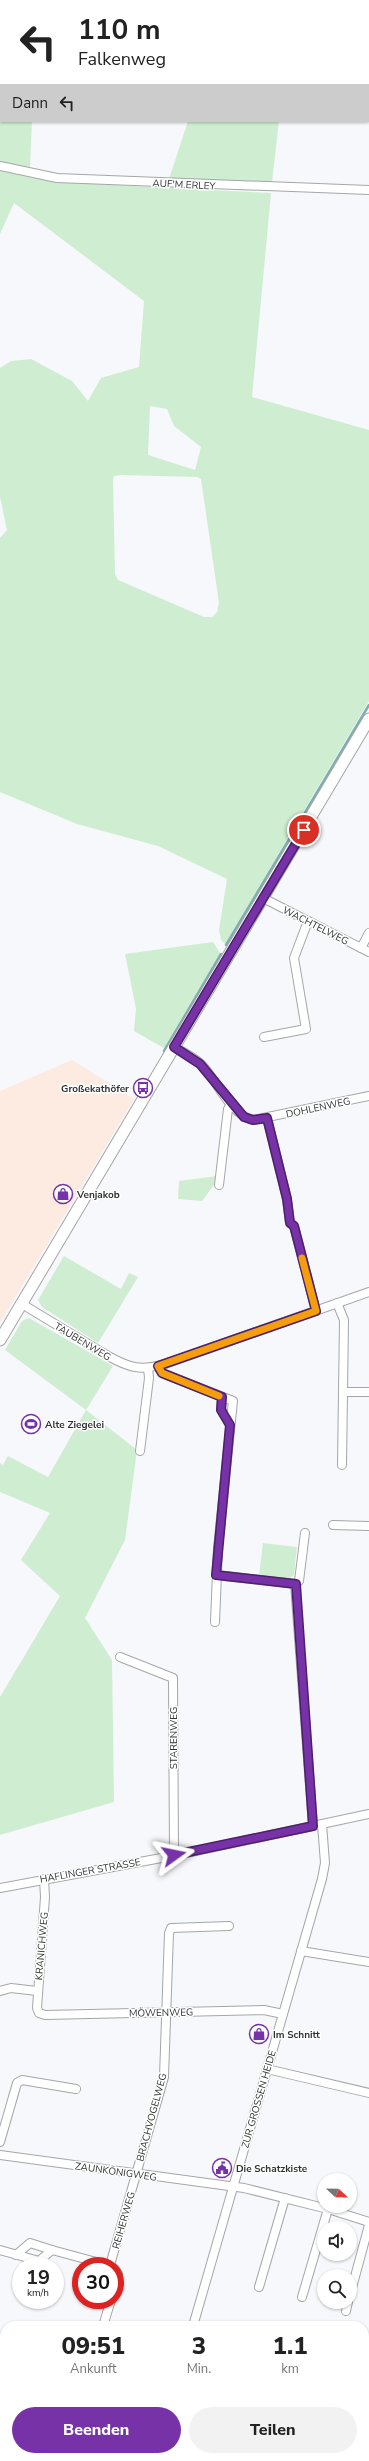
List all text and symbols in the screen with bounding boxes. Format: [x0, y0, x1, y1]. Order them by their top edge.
text: 110 m [78, 11, 161, 49]
icon: left [12, 16, 64, 68]
text: Falkenweg [78, 47, 166, 71]
icon: left [56, 92, 78, 114]
text: Dann [12, 93, 48, 113]
street label: AUF'M ERLEY [152, 176, 217, 194]
pin [287, 813, 321, 847]
icon: arrive [293, 819, 315, 841]
street label: WACHTELWEG [280, 903, 351, 949]
bus stop icon: Großekathöfer [132, 1077, 154, 1099]
place label: Großekathöfer [61, 1082, 129, 1096]
street label: DOHLENWEG [285, 1094, 352, 1122]
shop icon: Venjakob [52, 1183, 74, 1205]
place label: Venjakob [76, 1188, 120, 1202]
street label: TAUBENWEG [52, 1319, 113, 1364]
sports icon: Alte Ziegelei [20, 1413, 42, 1435]
place label: Alte Ziegelei [45, 1418, 104, 1432]
street label: STARENWEG [167, 1707, 181, 1769]
position arrow [153, 1834, 195, 1876]
street label: HAFLINGER STRASSE [39, 1855, 142, 1887]
street label: KRANICHWEG [32, 1911, 52, 1981]
street label: MÖWENWEG [129, 2005, 193, 2021]
shop icon: Im Schnitt [248, 2023, 270, 2045]
place label: Im Schnitt [273, 2028, 320, 2042]
street label: ZUR GROSSEN HEIDE [238, 2048, 280, 2150]
street label: BRACHVOGELWEG [133, 2072, 170, 2163]
public building icon: Die Schatzkiste [211, 2157, 233, 2179]
street label: ZAUNKÖNIGWEG [74, 2159, 158, 2185]
place label: Die Schatzkiste [236, 2162, 308, 2176]
north arrow [317, 2173, 357, 2213]
map controls [317, 2173, 357, 2309]
street label: REIHERWEG [109, 2190, 139, 2251]
button: sound [317, 2221, 357, 2261]
speed limit sign: 30 [72, 2257, 124, 2309]
text: 19 [26, 2264, 50, 2291]
button: search [317, 2269, 357, 2309]
text: km/h [27, 2286, 49, 2300]
text: 09:51 [61, 2330, 125, 2362]
text: 3 [192, 2330, 206, 2362]
text: 1.1 [273, 2330, 308, 2362]
text: Ankunft [70, 2360, 117, 2378]
text: Min. [187, 2360, 211, 2378]
text: km [281, 2360, 299, 2378]
button: Beenden [12, 2407, 181, 2453]
button: Teilen [189, 2407, 357, 2453]

